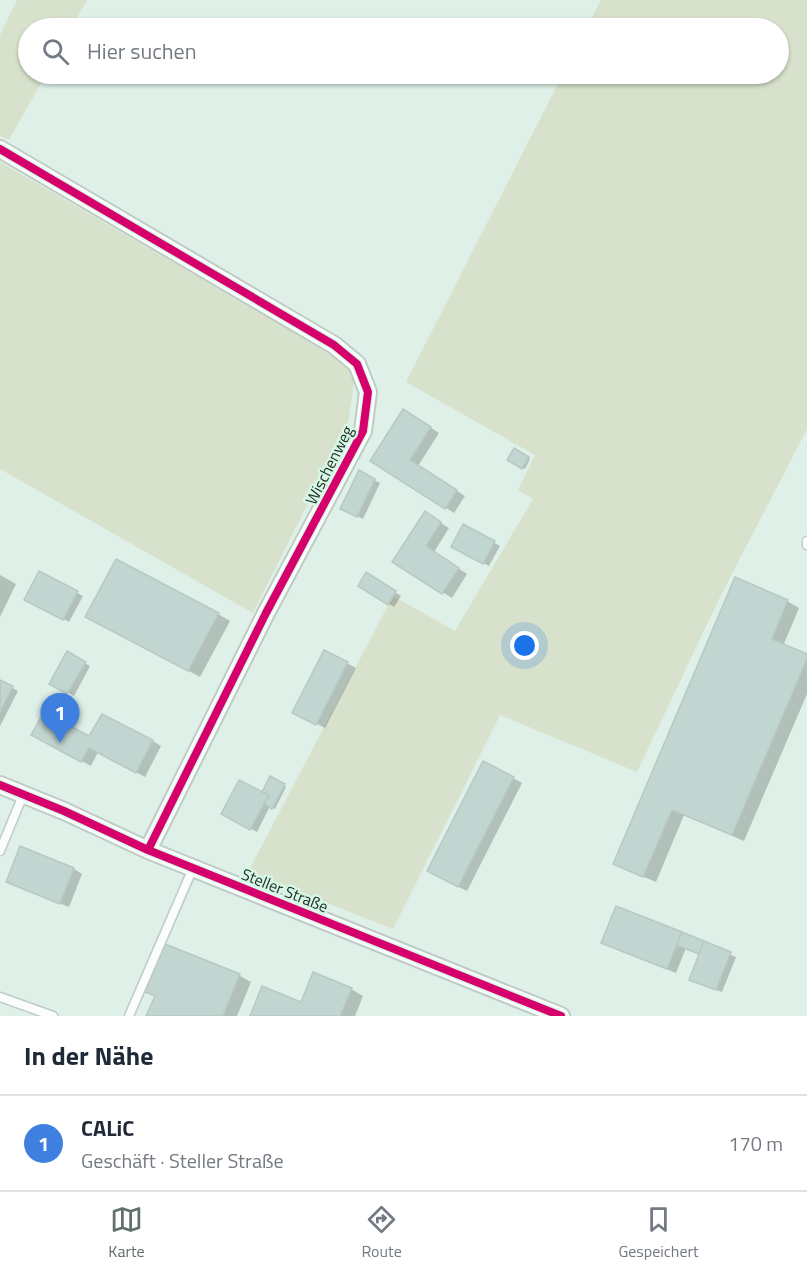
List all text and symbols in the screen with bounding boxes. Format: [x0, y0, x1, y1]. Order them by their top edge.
search box [18, 18, 789, 84]
text: Hier suchen [87, 34, 196, 68]
icon: search [39, 35, 72, 68]
street label: Wischenweg [299, 421, 359, 509]
your location [510, 631, 539, 660]
pin: 1 [40, 694, 80, 743]
street label: Steller Straße [238, 862, 332, 918]
text: In der Nähe [24, 1036, 153, 1075]
text: CALiC [81, 1111, 134, 1145]
text: 1 [38, 1128, 49, 1159]
text: 170 m [728, 1128, 783, 1159]
text: Geschäft · Steller Straße [81, 1145, 284, 1176]
tab: Karte [108, 1203, 145, 1263]
tab: Route [361, 1203, 402, 1263]
tab: Gespeichert [618, 1203, 699, 1263]

